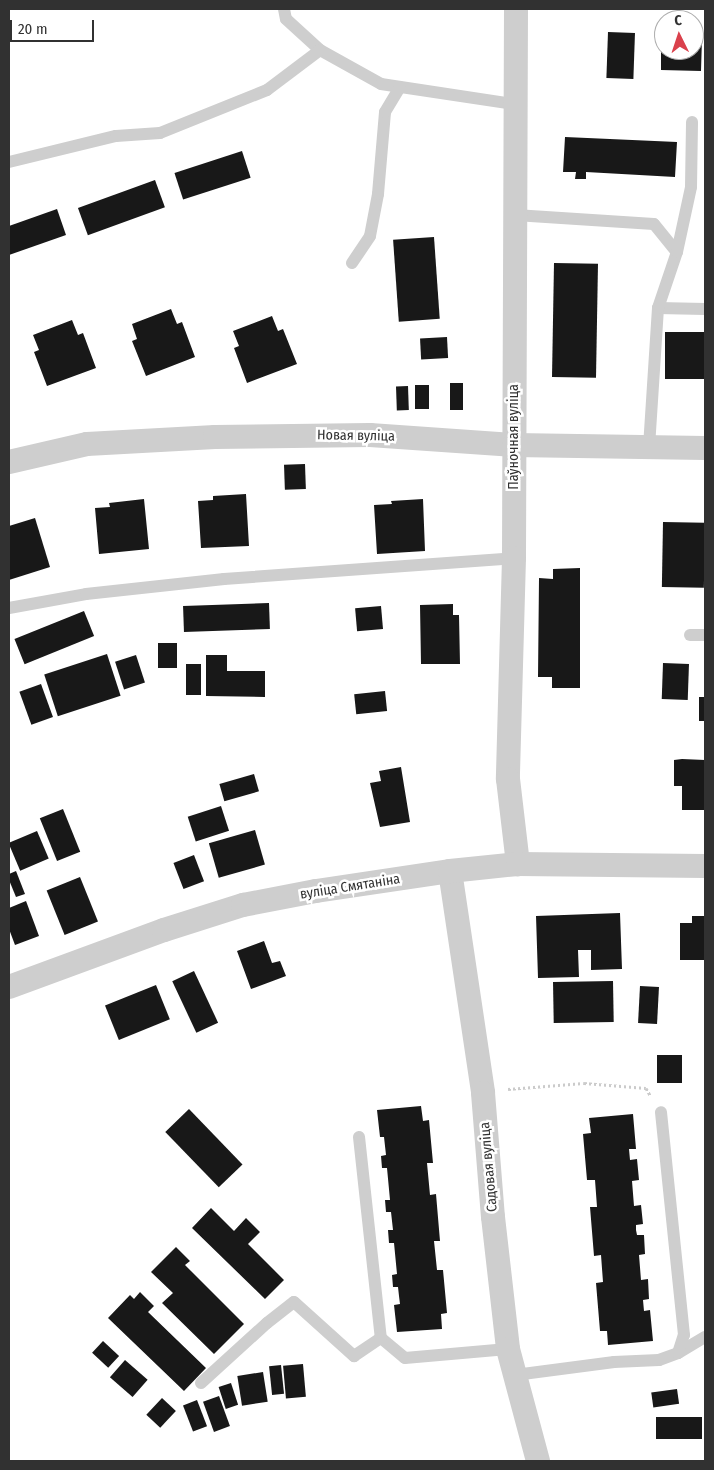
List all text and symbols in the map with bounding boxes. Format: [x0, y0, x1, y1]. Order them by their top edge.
scale bar [12, 10, 96, 42]
north arrow [654, 10, 704, 60]
text: С [674, 12, 682, 29]
text: 20 m [18, 20, 48, 38]
street label: Паўночная вуліца [506, 384, 522, 490]
street label: Новая вуліца [317, 427, 395, 445]
street label: вуліца Смятаніна [299, 871, 401, 903]
street label: Садовая вуліца [477, 1121, 501, 1213]

